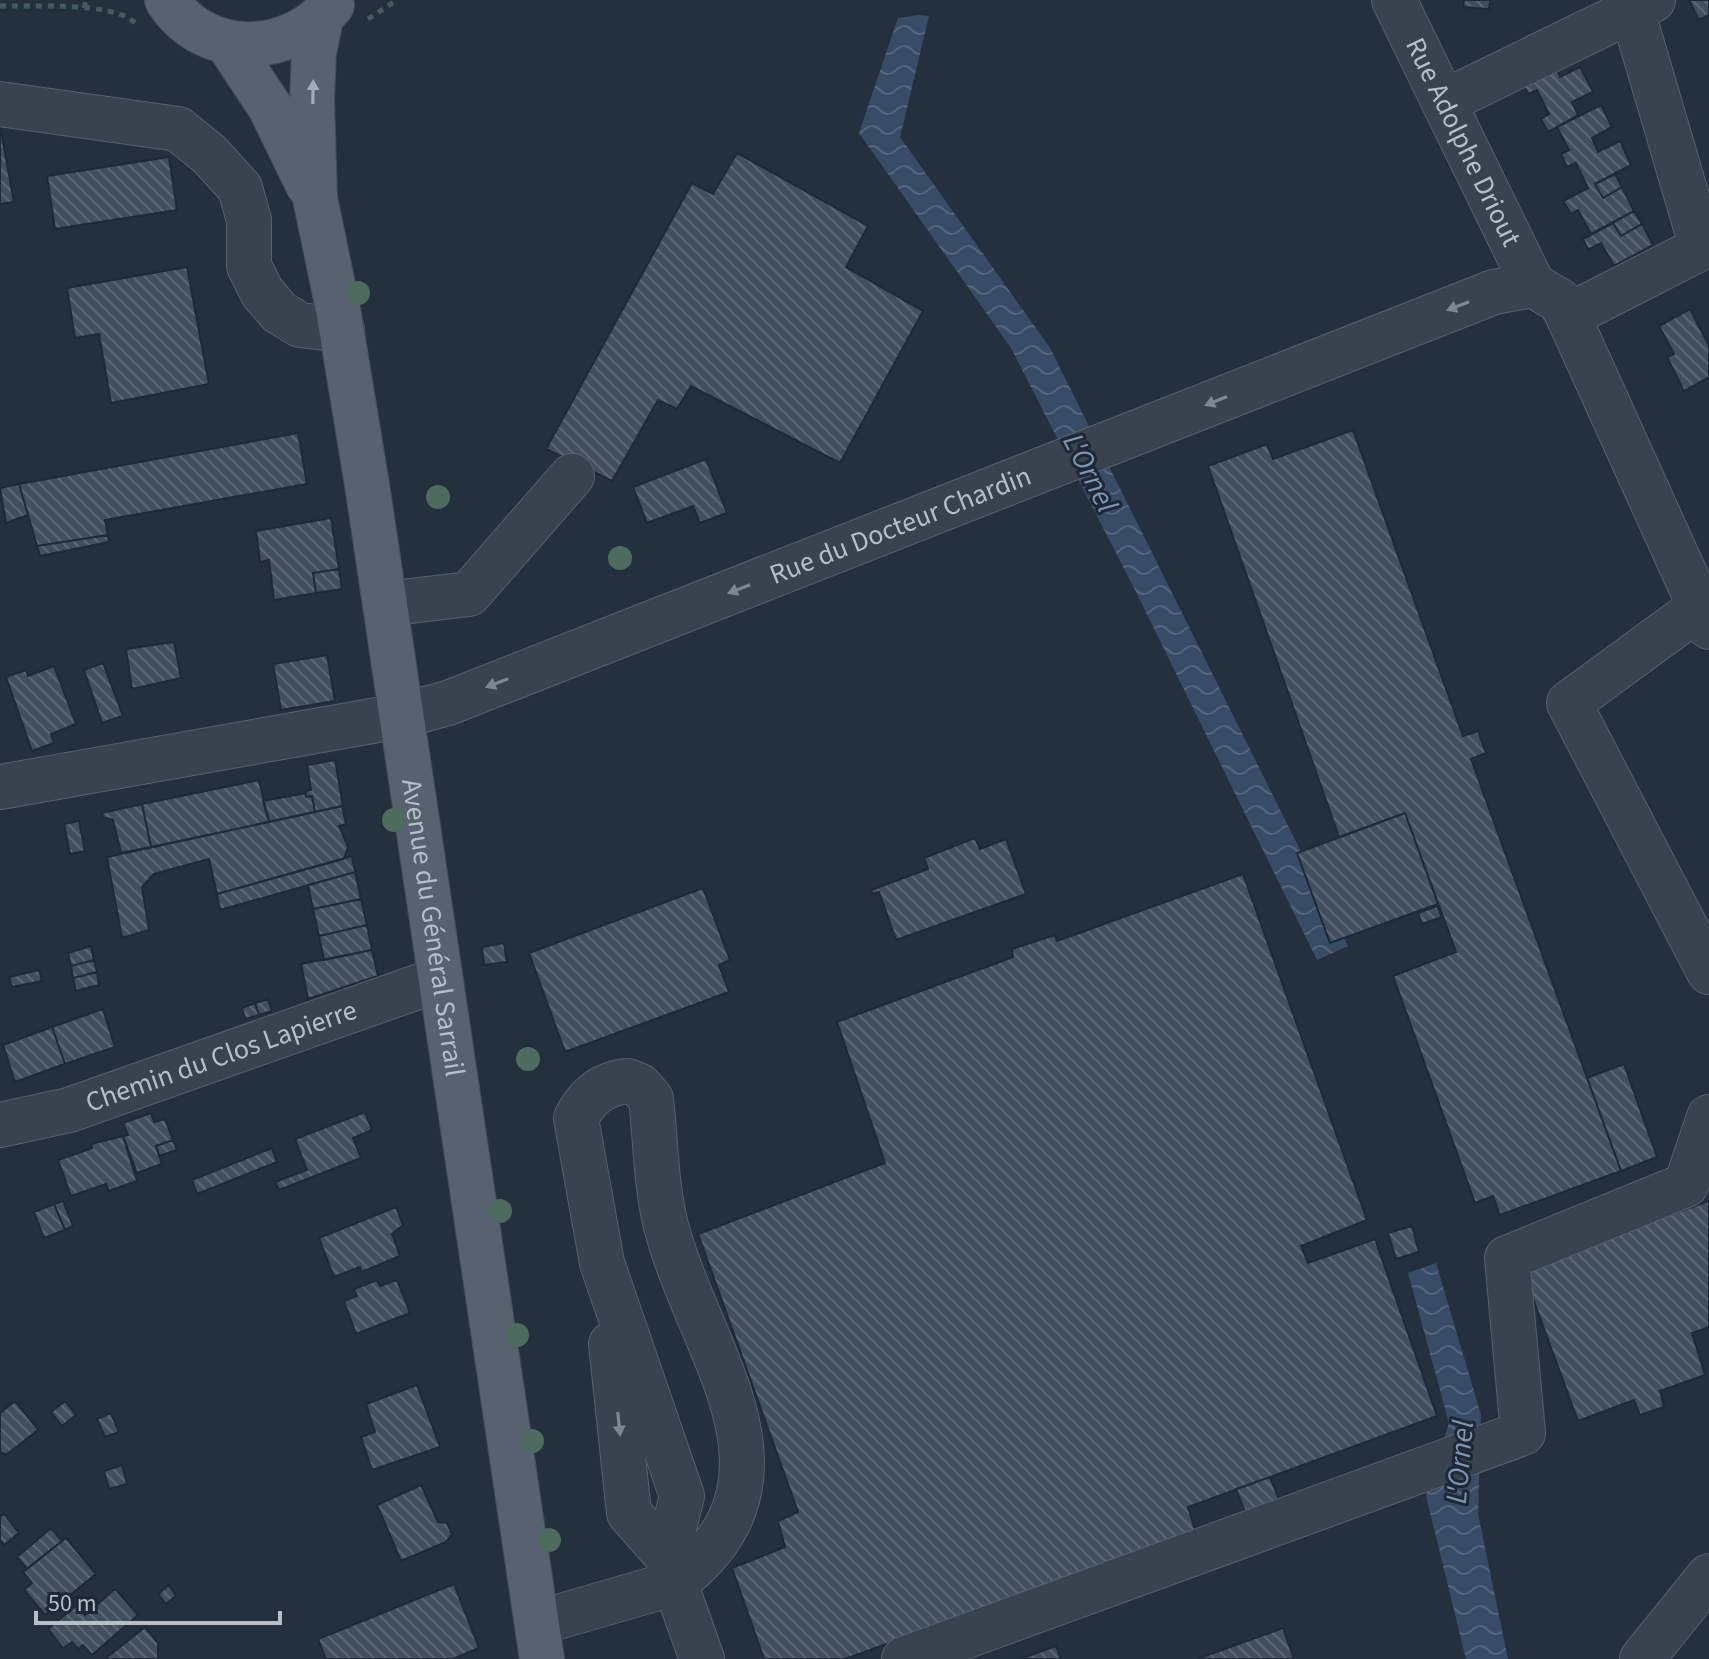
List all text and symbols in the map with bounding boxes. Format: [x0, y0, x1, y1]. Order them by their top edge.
street label: Rue Adolphe Driout [1395, 31, 1531, 254]
one-way arrow [306, 79, 319, 104]
one-way arrow [1446, 300, 1470, 313]
one-way arrow [1204, 395, 1228, 408]
water label: L'Ornel [1052, 426, 1128, 521]
street label: Rue du Docteur Chardin [764, 456, 1037, 595]
one-way arrow [727, 583, 751, 596]
one-way arrow [485, 677, 509, 690]
street label: Avenue du Général Sarrail [391, 776, 475, 1079]
street label: Chemin du Clos Lapierre [80, 990, 362, 1123]
one-way arrow [613, 1412, 626, 1437]
water label: L'Ornel [1435, 1418, 1485, 1506]
scale bar [36, 1575, 280, 1625]
text: 50 m [48, 1586, 97, 1621]

